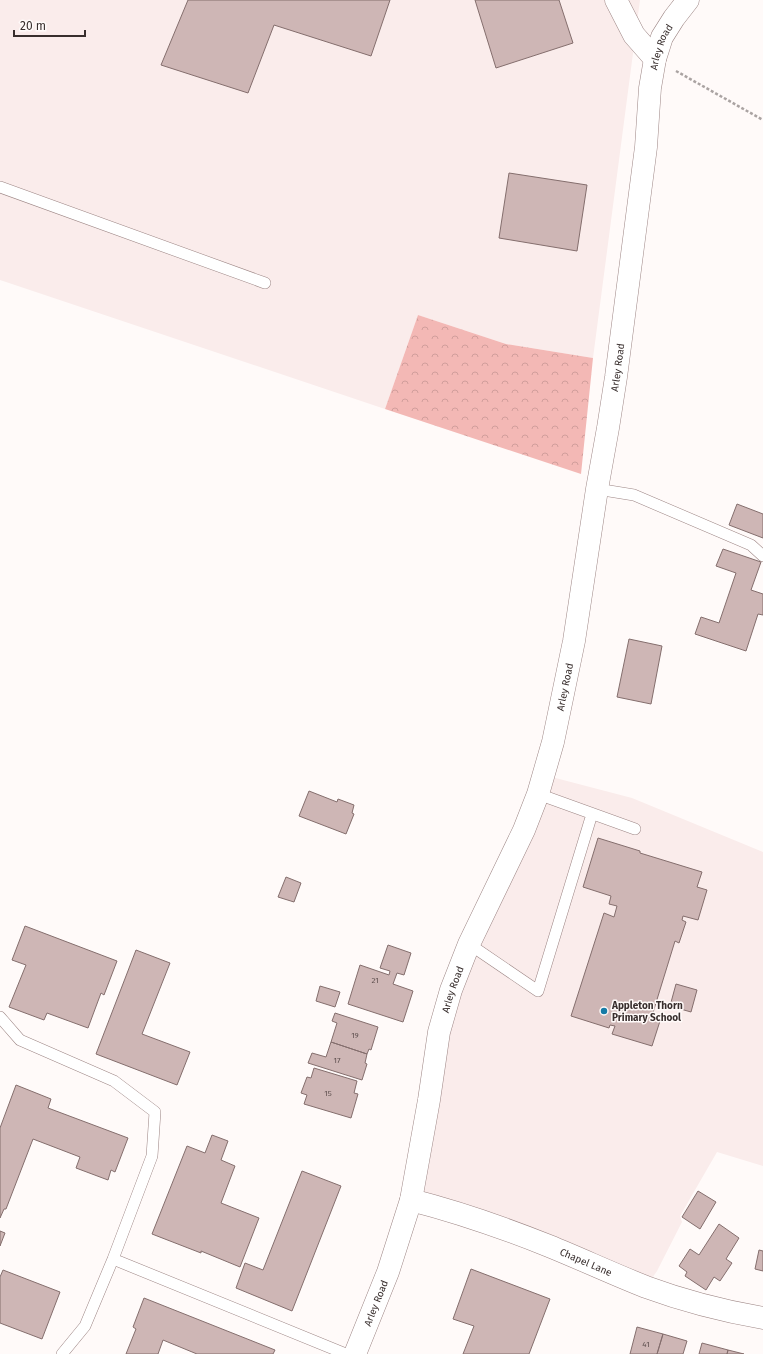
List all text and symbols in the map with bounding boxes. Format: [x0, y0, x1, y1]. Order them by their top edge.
scale bar [14, 12, 85, 38]
text: 20 m [20, 19, 46, 33]
street label: Arley Road [648, 22, 676, 71]
street label: Arley Road [609, 343, 627, 392]
street label: Arley Road [555, 662, 576, 712]
street label: Arley Road [440, 965, 467, 1014]
house number: 21 [371, 976, 379, 985]
place label: Appleton Thorn Primary School [611, 1000, 683, 1024]
marker: Appleton Thorn Primary School [599, 1006, 609, 1016]
house number: 19 [351, 1031, 359, 1040]
house number: 17 [333, 1056, 341, 1065]
house number: 15 [324, 1089, 332, 1098]
street label: Chapel Lane [558, 1246, 614, 1279]
street label: Arley Road [362, 1279, 391, 1328]
house number: 41 [642, 1340, 650, 1349]

